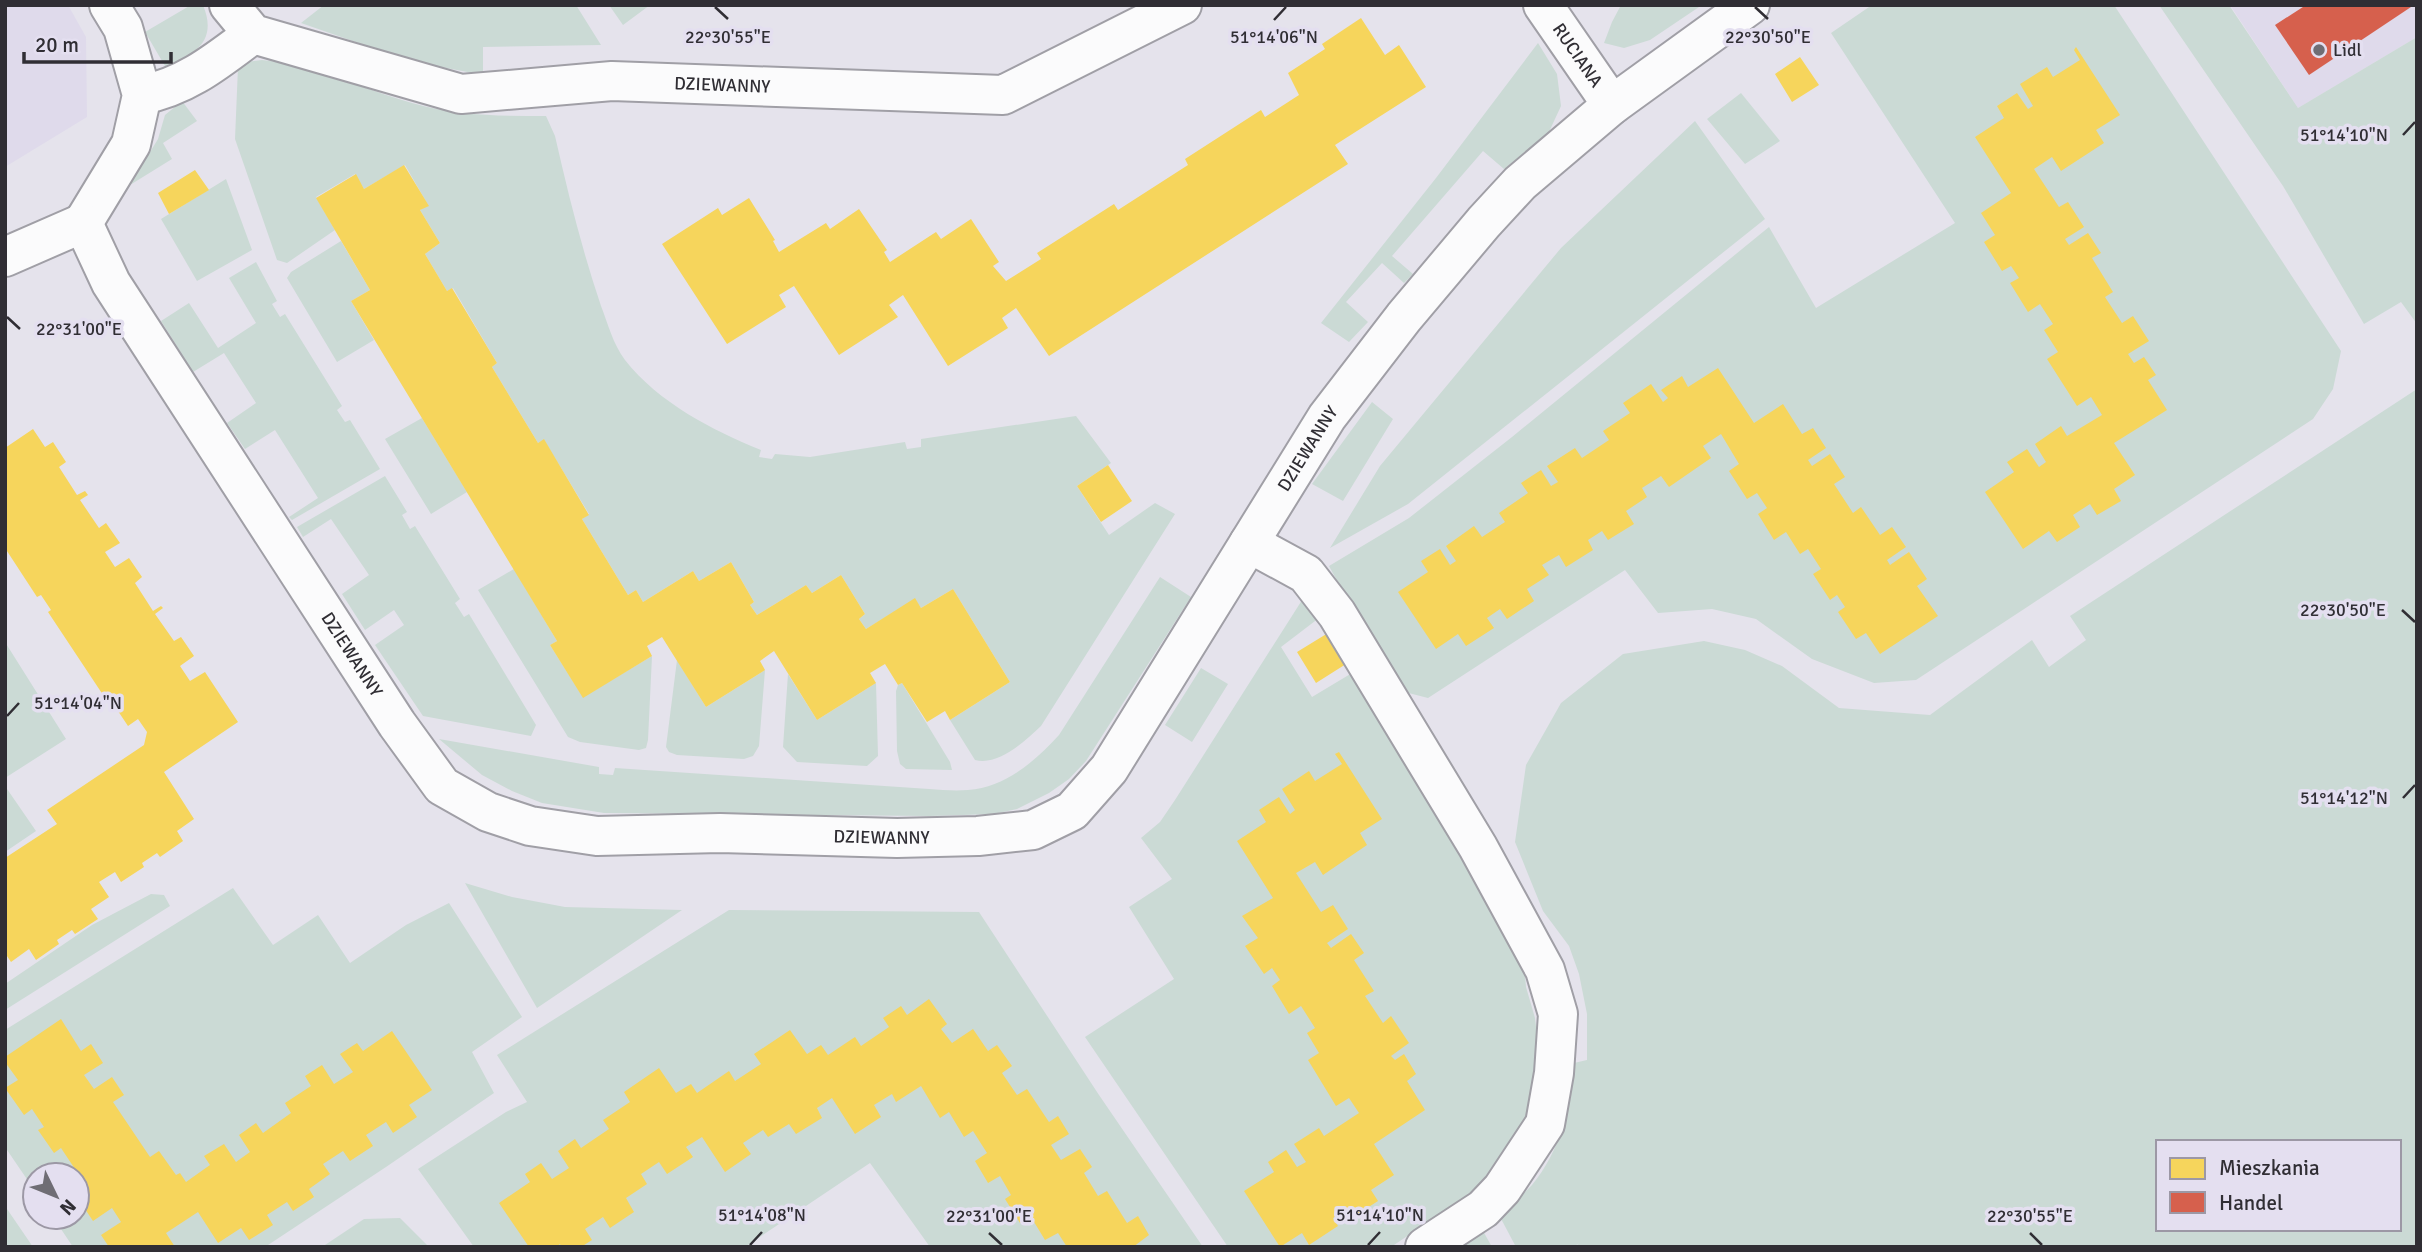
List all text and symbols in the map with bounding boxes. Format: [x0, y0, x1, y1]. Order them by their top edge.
street label: RUCIANA [1548, 19, 1607, 91]
scale bar [24, 21, 172, 65]
text: 22°30'55"E [685, 26, 771, 48]
text: 51°14'06"N [1230, 26, 1318, 48]
text: 22°30'50"E [1725, 26, 1811, 48]
text: 20 m [35, 32, 79, 58]
place label: Lidl [2333, 39, 2362, 61]
marker: Lidl [2311, 42, 2327, 58]
street label: DZIEWANNY [674, 72, 771, 98]
text: 51°14'10"N [2300, 124, 2388, 146]
text: 22°31'00"E [36, 318, 122, 340]
street label: DZIEWANNY [1273, 402, 1342, 495]
text: 22°30'50"E [2300, 599, 2386, 621]
street label: DZIEWANNY [316, 608, 387, 701]
text: 51°14'04"N [34, 692, 122, 714]
text: 51°14'12"N [2300, 787, 2388, 809]
street label: DZIEWANNY [833, 825, 930, 849]
legend [2156, 1140, 2401, 1231]
text: Mieszkania [2219, 1155, 2320, 1181]
north arrow [21, 1161, 91, 1231]
text: Handel [2219, 1190, 2283, 1216]
text: N [54, 1194, 81, 1220]
text: 51°14'08"N [718, 1204, 806, 1226]
text: 51°14'10"N [1336, 1204, 1424, 1226]
text: 22°31'00"E [946, 1205, 1032, 1227]
text: 22°30'55"E [1987, 1205, 2073, 1227]

